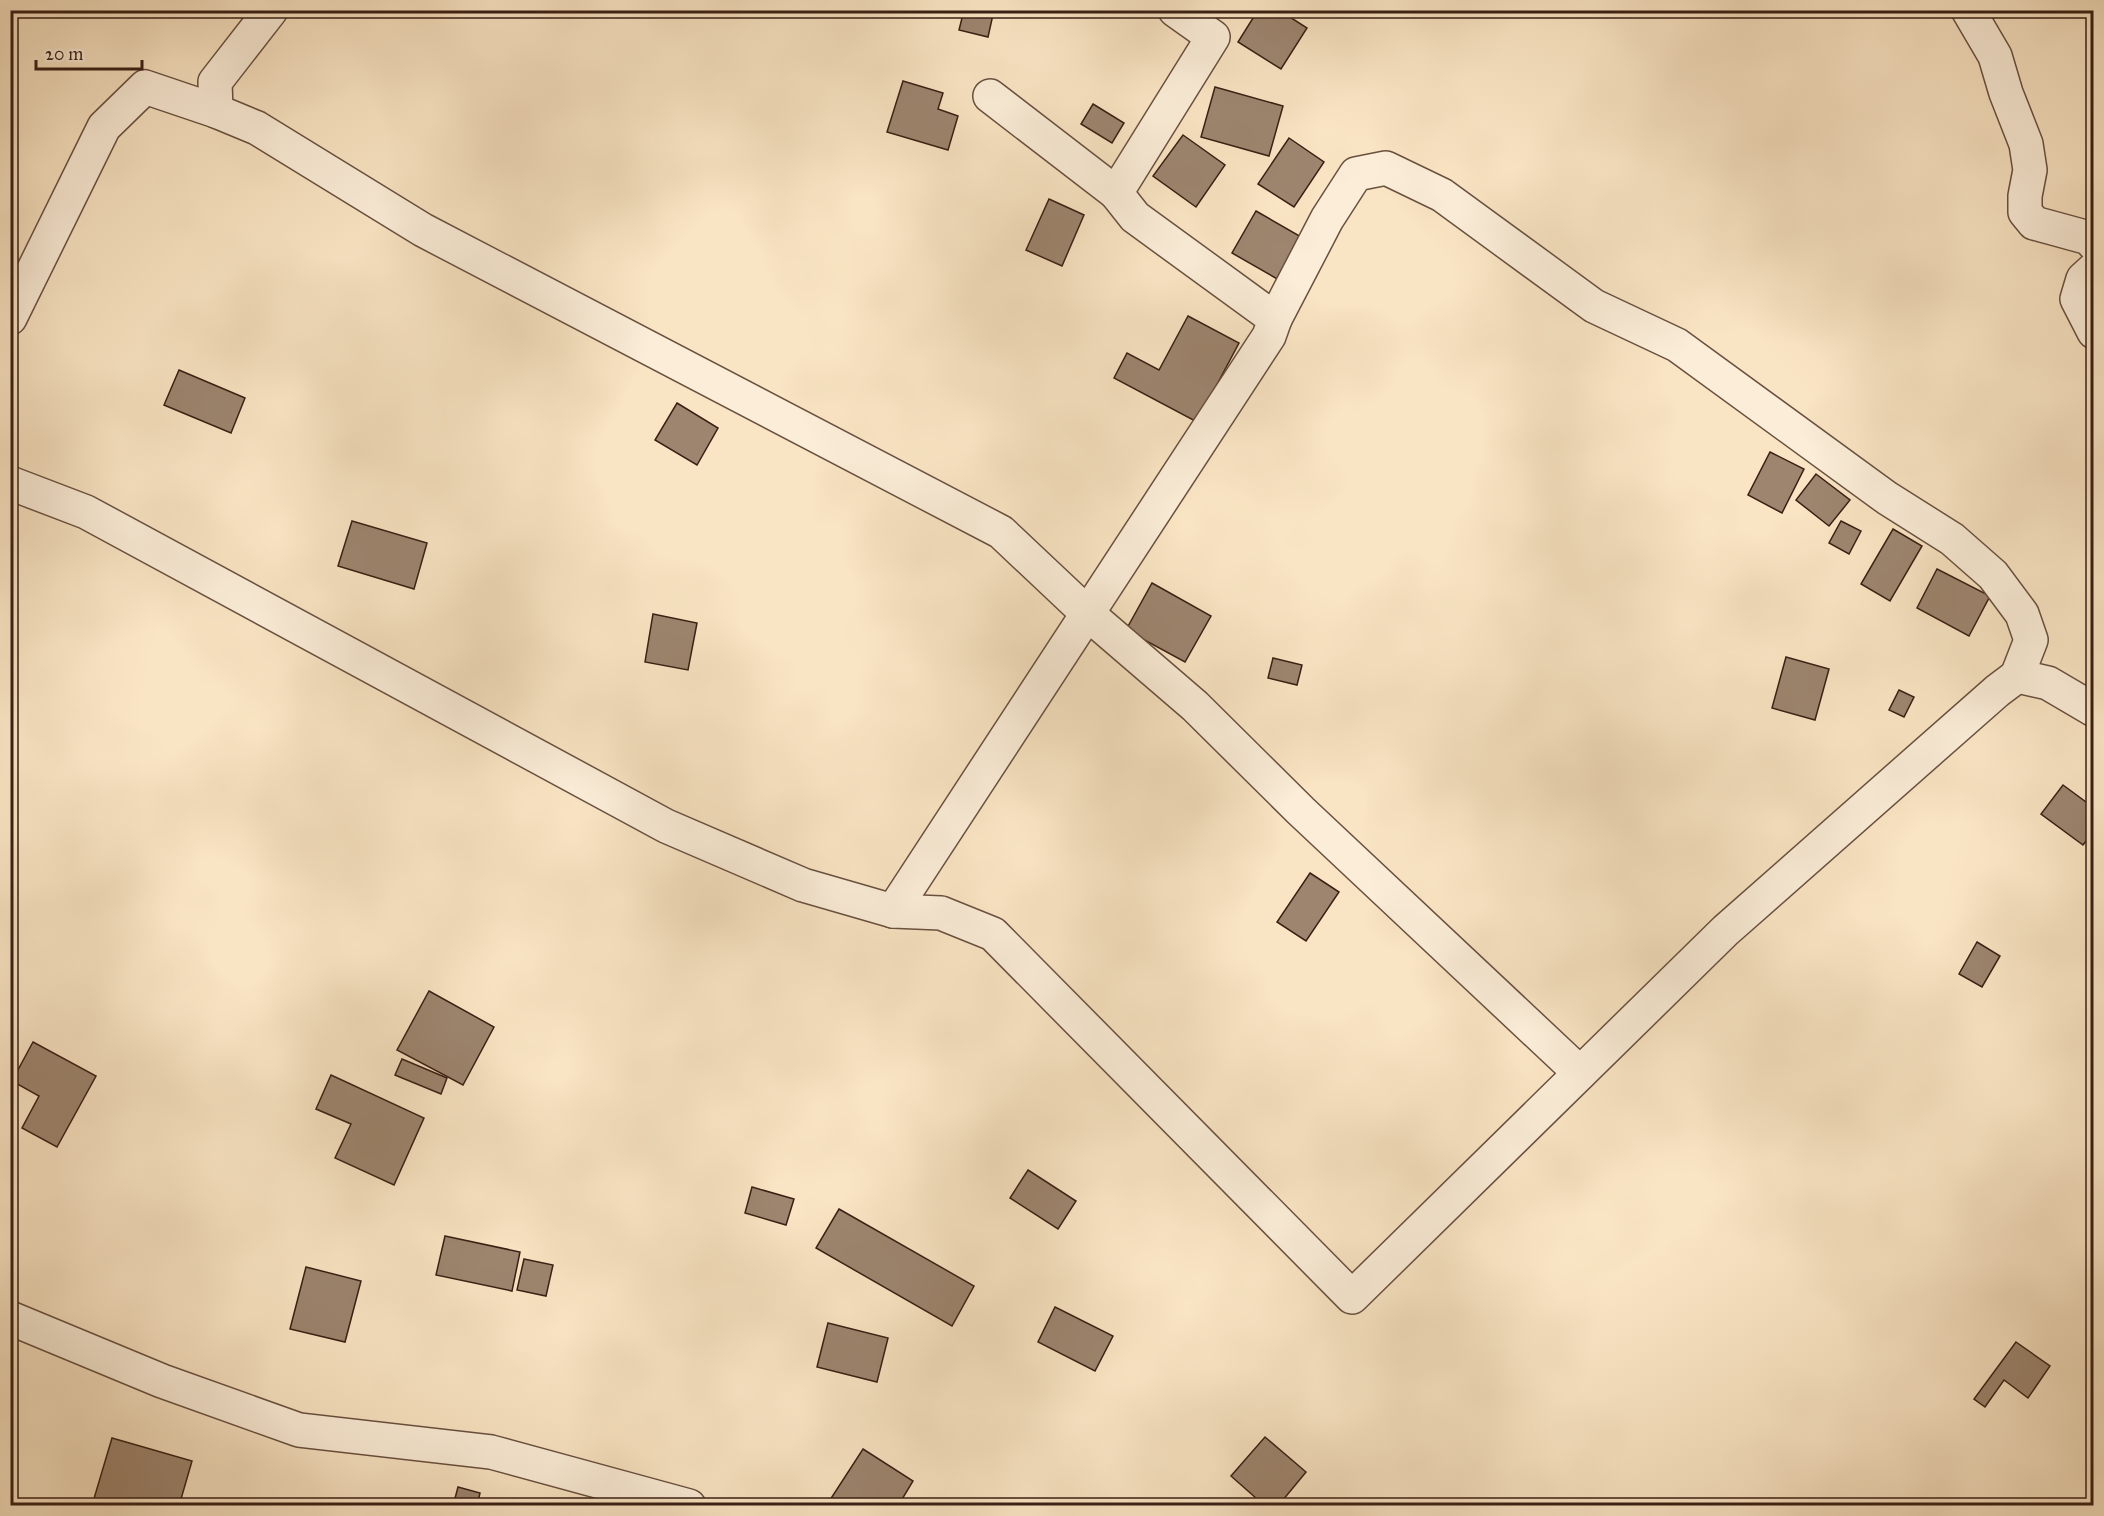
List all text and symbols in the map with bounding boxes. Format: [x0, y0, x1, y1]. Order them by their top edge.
scale bar [36, 33, 142, 71]
text: 20 m [45, 43, 83, 65]

